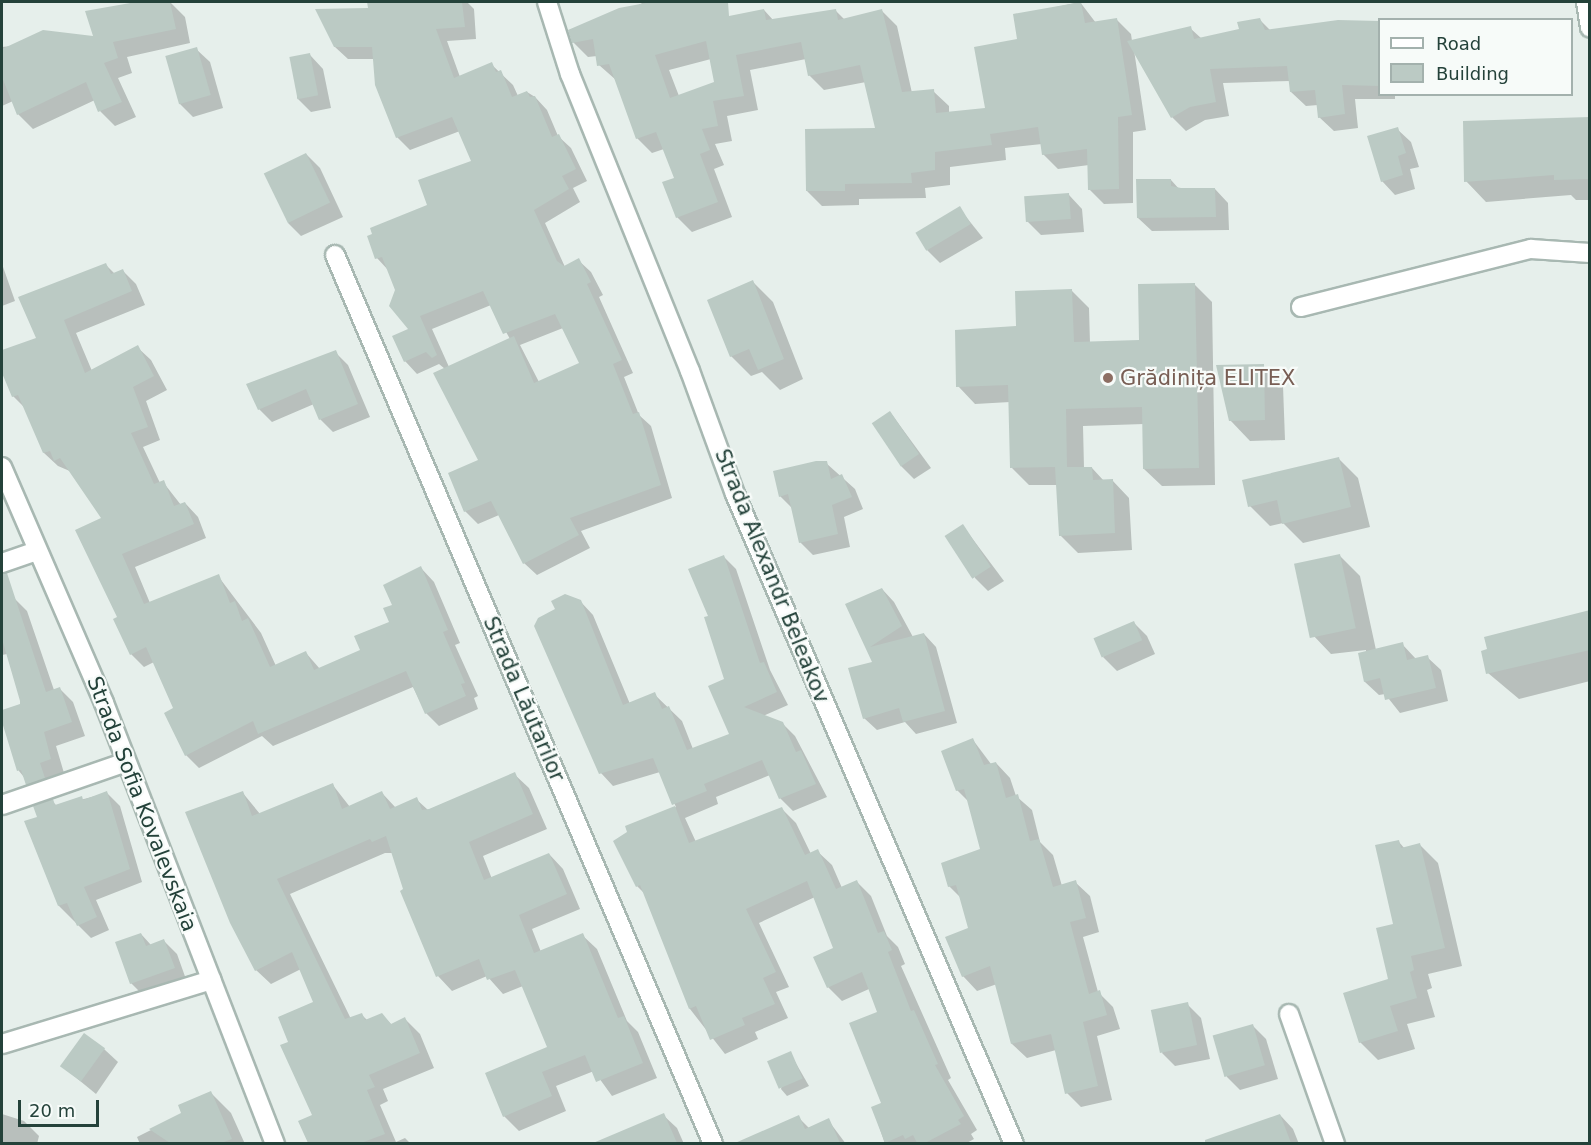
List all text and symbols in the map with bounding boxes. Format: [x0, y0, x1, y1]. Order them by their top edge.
legend [1378, 18, 1573, 96]
text: Road [1436, 33, 1481, 54]
text: Building [1436, 63, 1509, 84]
place label: Grădinița ELITEX [1120, 365, 1296, 391]
marker: Grădinița ELITEX [1101, 371, 1115, 385]
street label: Strada Alexandr Beleakov [709, 445, 835, 707]
street label: Strada Lăutarilor [478, 613, 570, 785]
street label: Strada Sofia Kovalevskaia [82, 673, 202, 935]
scale bar [21, 1088, 102, 1126]
text: 20 m [29, 1100, 75, 1121]

